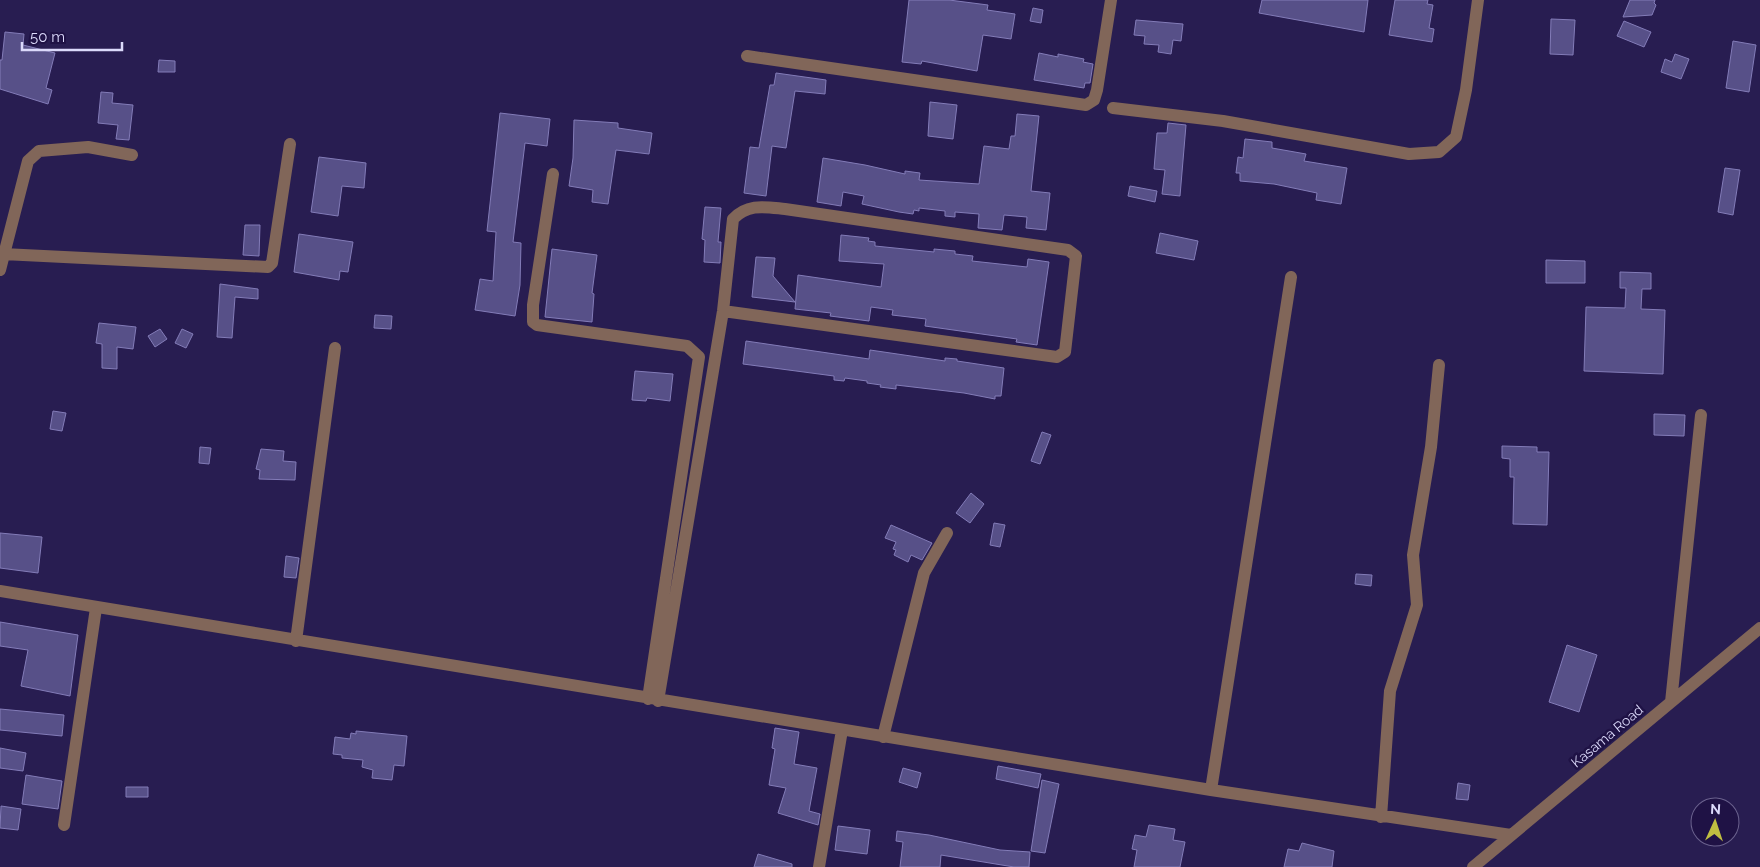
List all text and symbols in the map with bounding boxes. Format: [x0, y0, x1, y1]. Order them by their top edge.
scale bar [22, 20, 122, 52]
text: 50 m [30, 28, 65, 46]
street label: Kasama Road [1568, 701, 1646, 771]
north arrow [1690, 797, 1740, 847]
text: N [1710, 801, 1721, 817]

